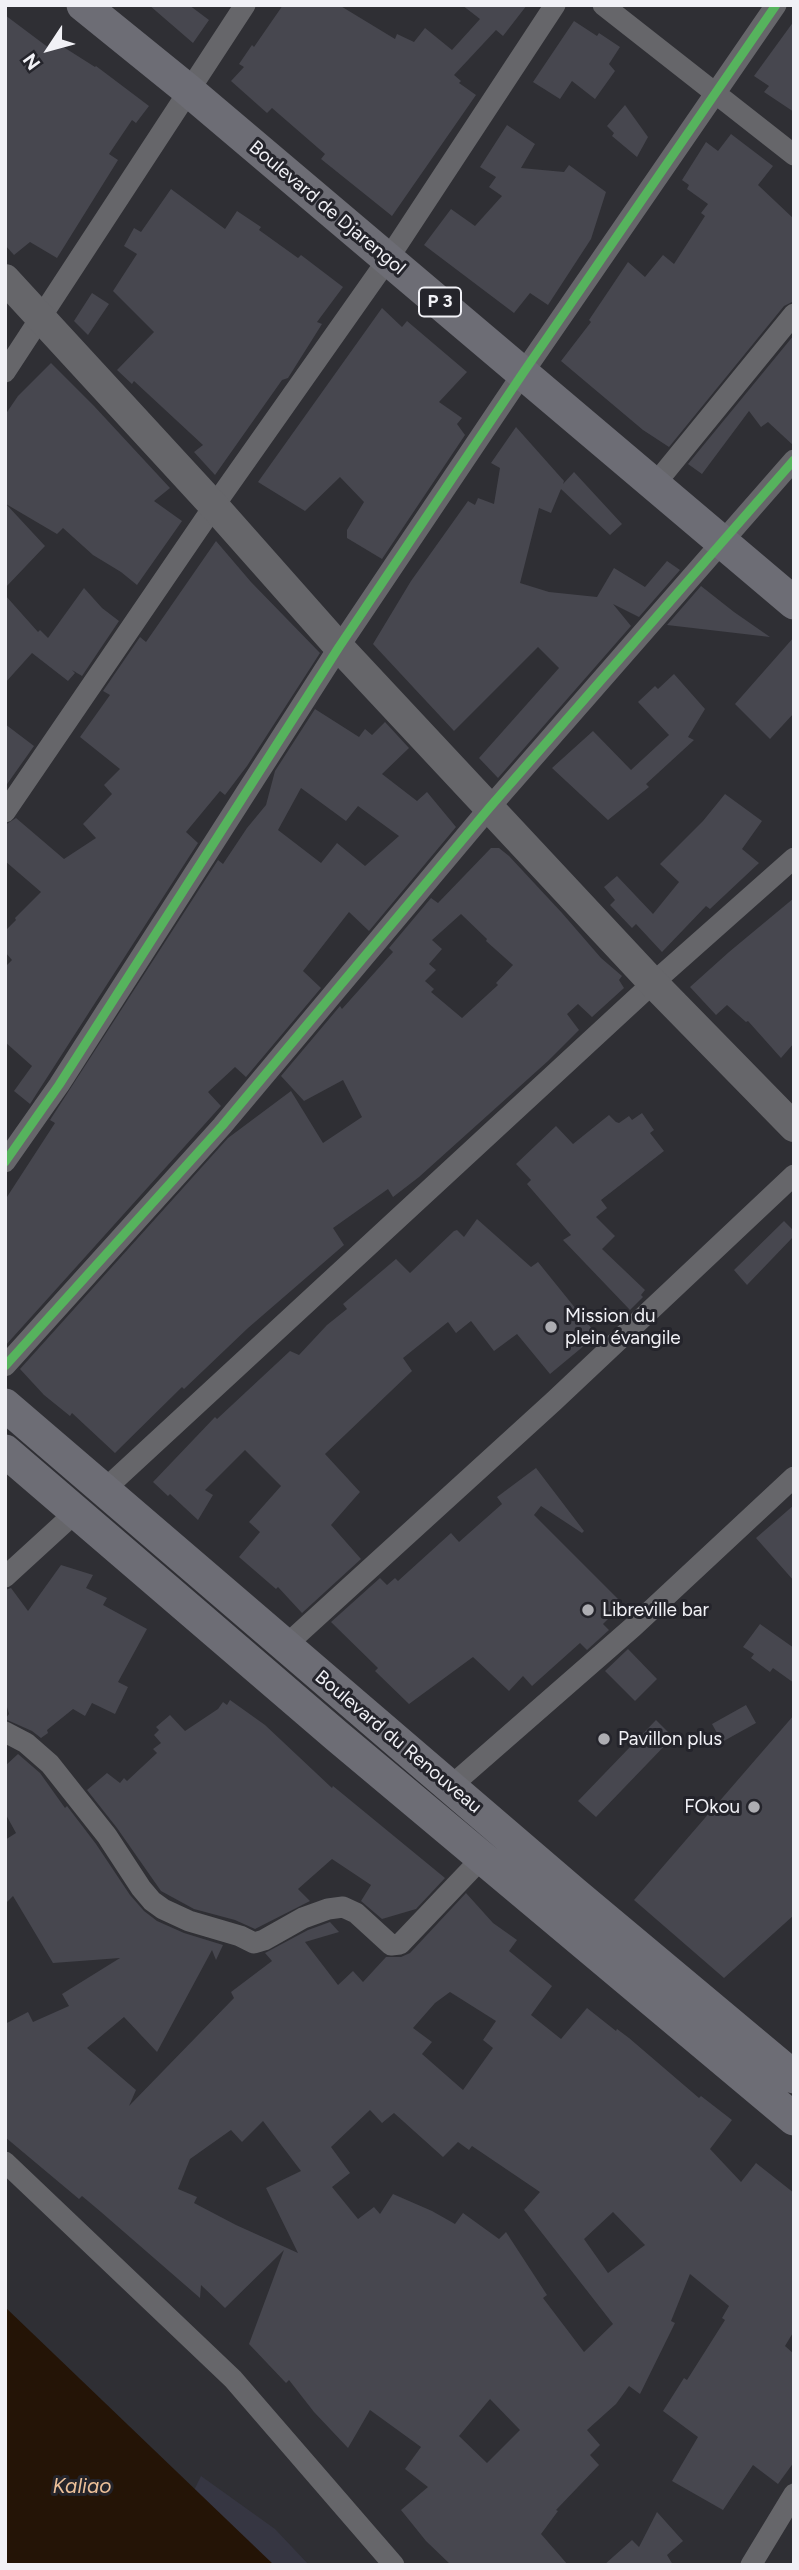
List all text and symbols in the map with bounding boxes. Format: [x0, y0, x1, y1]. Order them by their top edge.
north arrow [14, 14, 84, 84]
text: N [18, 49, 45, 74]
street label: Boulevard de Djarengol [244, 136, 410, 280]
road number: P 3 [419, 288, 461, 316]
place label: Mission du plein évangile [565, 1305, 681, 1349]
marker: Mission du plein évangile [543, 1319, 559, 1335]
place label: Libreville bar [602, 1599, 709, 1621]
marker: Libreville bar [580, 1602, 596, 1618]
street label: Boulevard du Renouveau [310, 1666, 486, 1818]
place label: Pavillon plus [618, 1728, 722, 1750]
marker: Pavillon plus [596, 1731, 612, 1747]
place label: FOkou [684, 1796, 740, 1818]
marker: FOkou [746, 1799, 762, 1815]
water label: Kaliao [52, 2474, 112, 2500]

